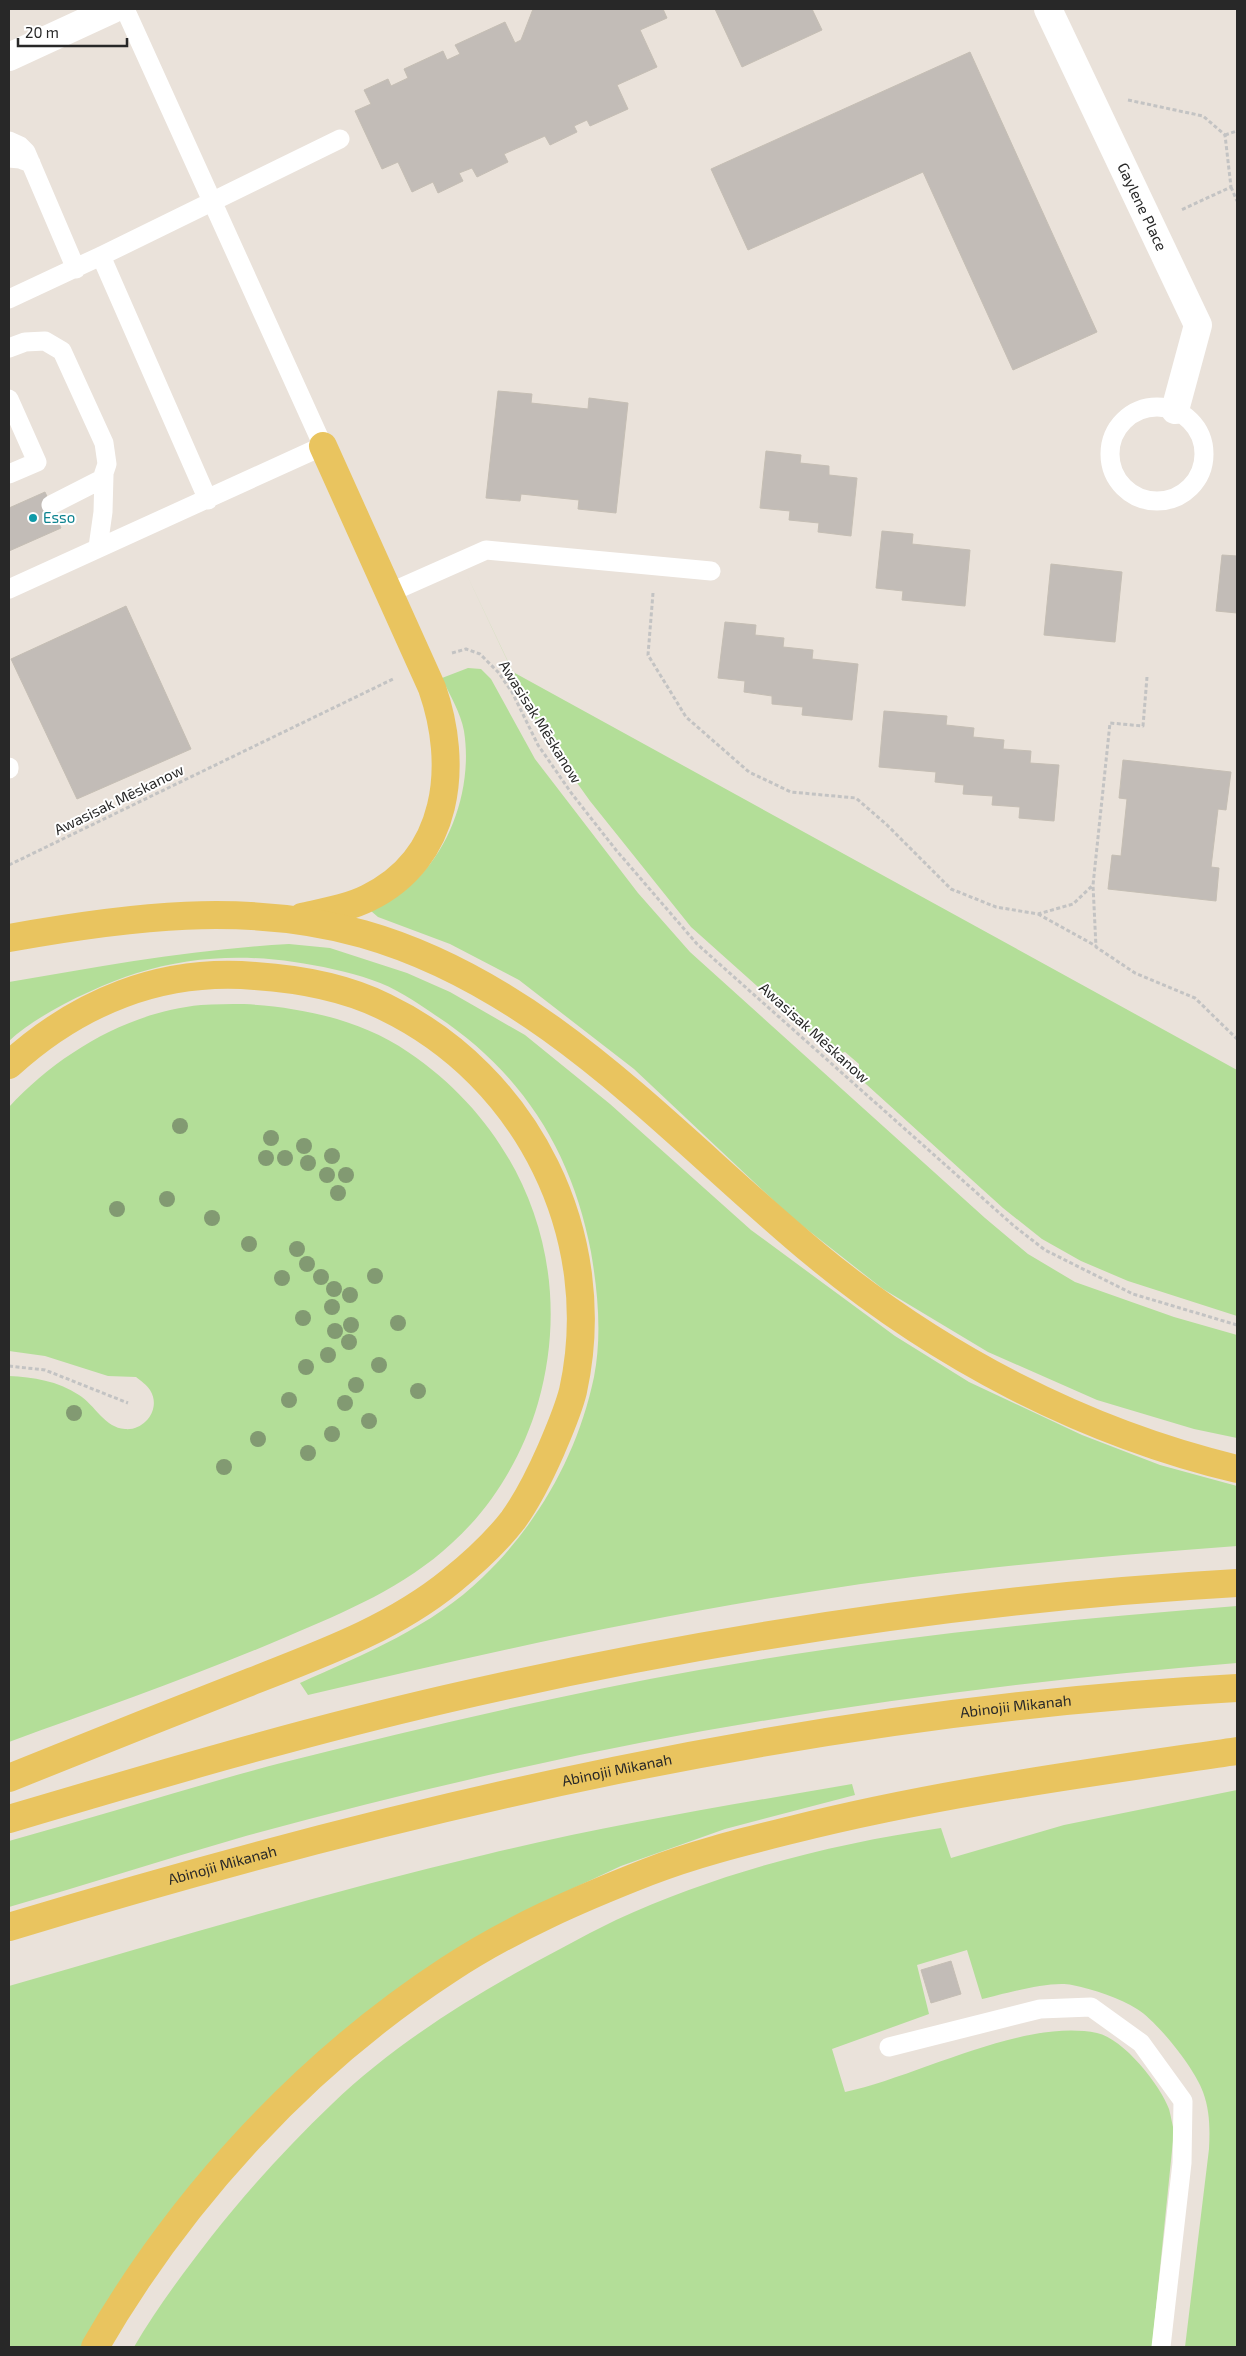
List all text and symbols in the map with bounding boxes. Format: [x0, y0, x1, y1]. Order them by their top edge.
scale bar [18, 15, 126, 47]
text: 20 m [25, 23, 59, 41]
street label: Gaylene Place [1114, 160, 1171, 253]
place label: Esso [43, 508, 75, 526]
marker: Esso [27, 512, 39, 524]
street label: Awasisak Mēskanow [496, 657, 586, 786]
street label: Awasisak Mēskanow [51, 760, 186, 838]
street label: Awasisak Mēskanow [756, 978, 873, 1086]
street label: Abinojii Mikanah [959, 1691, 1072, 1721]
street label: Abinojii Mikanah [560, 1749, 673, 1789]
street label: Abinojii Mikanah [166, 1841, 278, 1888]

